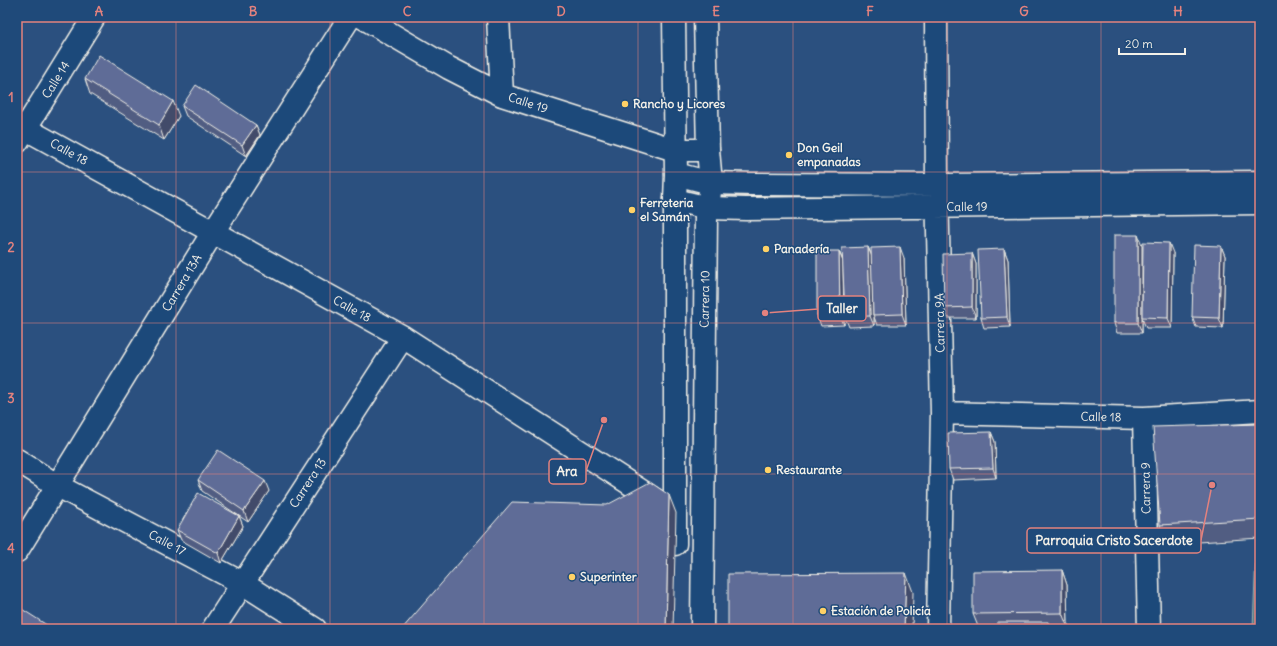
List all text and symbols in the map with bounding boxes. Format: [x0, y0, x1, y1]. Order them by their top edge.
text: A [95, 3, 104, 20]
text: B [249, 3, 258, 20]
text: C [403, 3, 412, 20]
text: D [556, 3, 566, 20]
text: E [712, 3, 720, 20]
text: F [866, 3, 874, 20]
text: G [1019, 3, 1029, 20]
text: H [1173, 3, 1183, 20]
scale bar [1119, 30, 1185, 56]
text: 20 m [1125, 36, 1153, 51]
street label: Calle 14 [38, 58, 73, 101]
text: 1 [8, 89, 14, 106]
street label: Calle 19 [506, 89, 550, 116]
place label: Rancho y Licores [633, 96, 726, 112]
marker: Rancho y Licores [620, 99, 630, 109]
street label: Calle 18 [48, 135, 91, 168]
place label: Don Geil empanadas [797, 140, 861, 170]
marker: Don Geil empanadas [784, 150, 794, 160]
place label: Ferreteria el Samán [640, 195, 693, 224]
street label: Calle 19 [946, 199, 988, 214]
marker: Ferreteria el Samán [627, 205, 637, 215]
text: 2 [7, 239, 15, 256]
place label: Panadería [774, 241, 830, 256]
marker: Panadería [761, 244, 771, 254]
street label: Carrera 13A [159, 251, 205, 314]
street label: Carrera 10 [696, 270, 713, 328]
street label: Calle 18 [331, 292, 374, 325]
street label: Carrera 9A [931, 293, 948, 353]
callout: Taller [818, 296, 866, 321]
text: Taller [826, 300, 858, 317]
text: 3 [7, 390, 15, 407]
street label: Calle 18 [1080, 409, 1122, 424]
street label: Carrera 13 [286, 455, 329, 511]
callout: Ara [549, 459, 586, 484]
place label: Restaurante [776, 462, 843, 477]
street label: Carrera 9 [1138, 462, 1153, 514]
text: Ara [557, 463, 578, 480]
marker: Restaurante [763, 465, 773, 475]
street label: Calle 17 [146, 527, 189, 559]
callout: Parroquia Cristo Sacerdote [1027, 528, 1201, 553]
text: Parroquia Cristo Sacerdote [1035, 532, 1193, 549]
text: 4 [7, 540, 15, 557]
place label: Superinter [580, 569, 637, 585]
marker: Superinter [567, 572, 577, 582]
place label: Estación de Policía [831, 603, 931, 618]
marker: Estación de Policía [818, 606, 828, 616]

